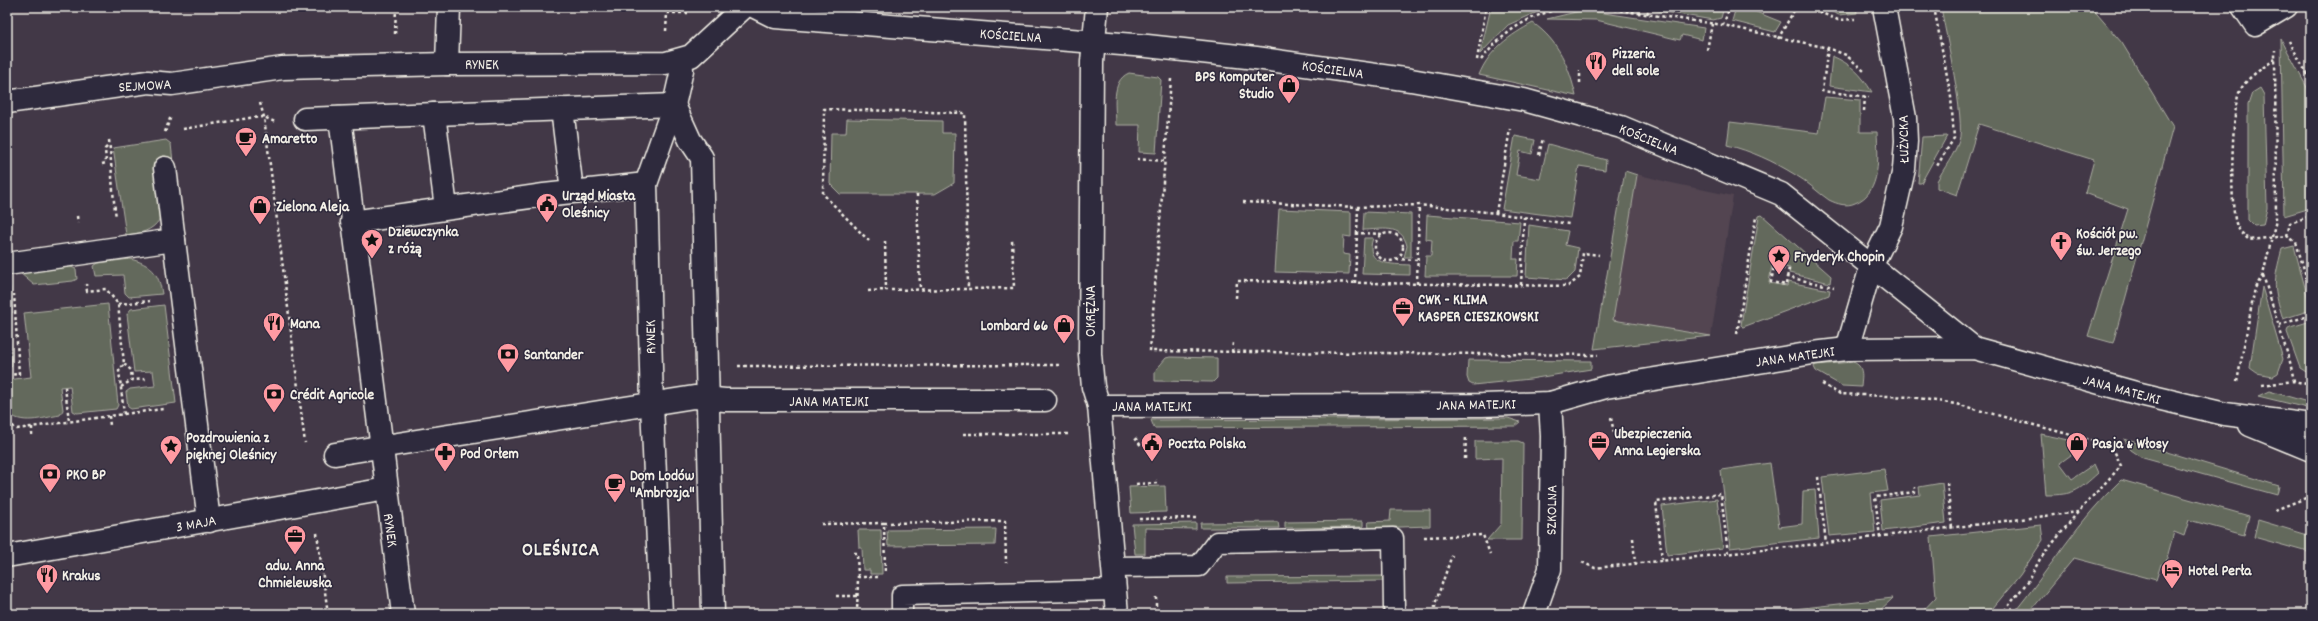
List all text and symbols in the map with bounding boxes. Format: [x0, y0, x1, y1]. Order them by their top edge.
street label: KOŚCIELNA [979, 24, 1043, 50]
place label: Pizzeria dell sole [1612, 44, 1660, 83]
restaurant icon: Pizzeria dell sole [1583, 49, 1609, 82]
street label: RYNEK [465, 55, 499, 77]
street label: KOŚCIELNA [1300, 56, 1365, 86]
place label: BPS Komputer Studio [1195, 67, 1274, 106]
shop icon: BPS Komputer Studio [1276, 72, 1302, 105]
street label: SEJMOWA [118, 75, 172, 99]
street label: ŁUŻYCKA [1894, 115, 1916, 164]
street label: KOŚCIELNA [1615, 119, 1681, 163]
cafe icon: Amaretto [233, 125, 259, 158]
place label: Amaretto [262, 129, 318, 151]
place label: Urząd Miasta Oleśnicy [562, 186, 636, 225]
public building icon: Urząd Miasta Oleśnicy [534, 191, 560, 224]
shop icon: Zielona Aleja [247, 193, 273, 226]
place label: Zielona Aleja [276, 197, 350, 219]
place label: Dziewczynka z różą [388, 222, 459, 261]
place label: Kościół pw. św. Jerzego [2076, 224, 2142, 263]
place icon: Dziewczynka z różą [359, 227, 385, 260]
church icon: Kościół pw. św. Jerzego [2048, 229, 2074, 262]
place icon: Fryderyk Chopin [1766, 243, 1792, 276]
place label: Fryderyk Chopin [1794, 247, 1885, 269]
street label: OKRĘŻNA [1081, 285, 1103, 337]
place label: CWK - KLIMA KASPER CIESZKOWSKI [1418, 290, 1539, 329]
office icon: CWK - KLIMA KASPER CIESZKOWSKI [1390, 295, 1416, 328]
restaurant icon: Mana [261, 310, 287, 343]
shop icon: Lombard 66 [1051, 312, 1077, 345]
place label: Mana [290, 314, 321, 336]
place label: Lombard 66 [981, 316, 1048, 338]
street label: RYNEK [641, 320, 663, 354]
bank icon: Santander [495, 341, 521, 374]
street label: JANA MATEJKI [1754, 342, 1837, 374]
place label: Santander [524, 345, 584, 367]
street label: JANA MATEJKI [2080, 370, 2163, 412]
bank icon: Crédit Agricole [261, 381, 287, 414]
place label: Crédit Agricole [290, 385, 375, 407]
street label: JANA MATEJKI [789, 392, 869, 414]
street label: JANA MATEJKI [1436, 394, 1516, 418]
street label: JANA MATEJKI [1112, 397, 1192, 419]
place label: Ubezpieczenia Anna Legierska [1614, 424, 1701, 463]
place label: Pozdrowienia z pięknej Oleśnicy [186, 428, 277, 467]
office icon: Ubezpieczenia Anna Legierska [1586, 429, 1612, 462]
public building icon: Poczta Polska [1139, 430, 1165, 463]
shop icon: Pasja & Włosy [2064, 430, 2090, 463]
place icon: Pozdrowienia z pięknej Oleśnicy [158, 433, 184, 466]
place label: Poczta Polska [1168, 434, 1247, 456]
place label: Pasja & Włosy [2092, 434, 2169, 456]
pharmacy icon: Pod Orłem [432, 440, 458, 473]
place label: Pod Orłem [460, 444, 519, 466]
bank icon: PKO BP [37, 461, 63, 494]
place label: PKO BP [66, 465, 106, 487]
place label: Dom Lodów "Ambrozja" [630, 466, 695, 505]
cafe icon: Dom Lodów "Ambrozja" [602, 471, 628, 504]
street label: SZKOLNA [1542, 485, 1564, 535]
street label: 3 MAJA [174, 511, 218, 539]
street label: RYNEK [376, 512, 402, 549]
office icon: adw. Anna Chmielewska [282, 523, 308, 556]
district label: OLEŚNICA [522, 538, 600, 565]
place label: adw. Anna Chmielewska [258, 556, 333, 595]
hotel icon: Hotel Perła [2159, 557, 2185, 590]
place label: Hotel Perła [2188, 561, 2252, 583]
restaurant icon: Krakus [34, 562, 60, 595]
place label: Krakus [62, 566, 100, 588]

